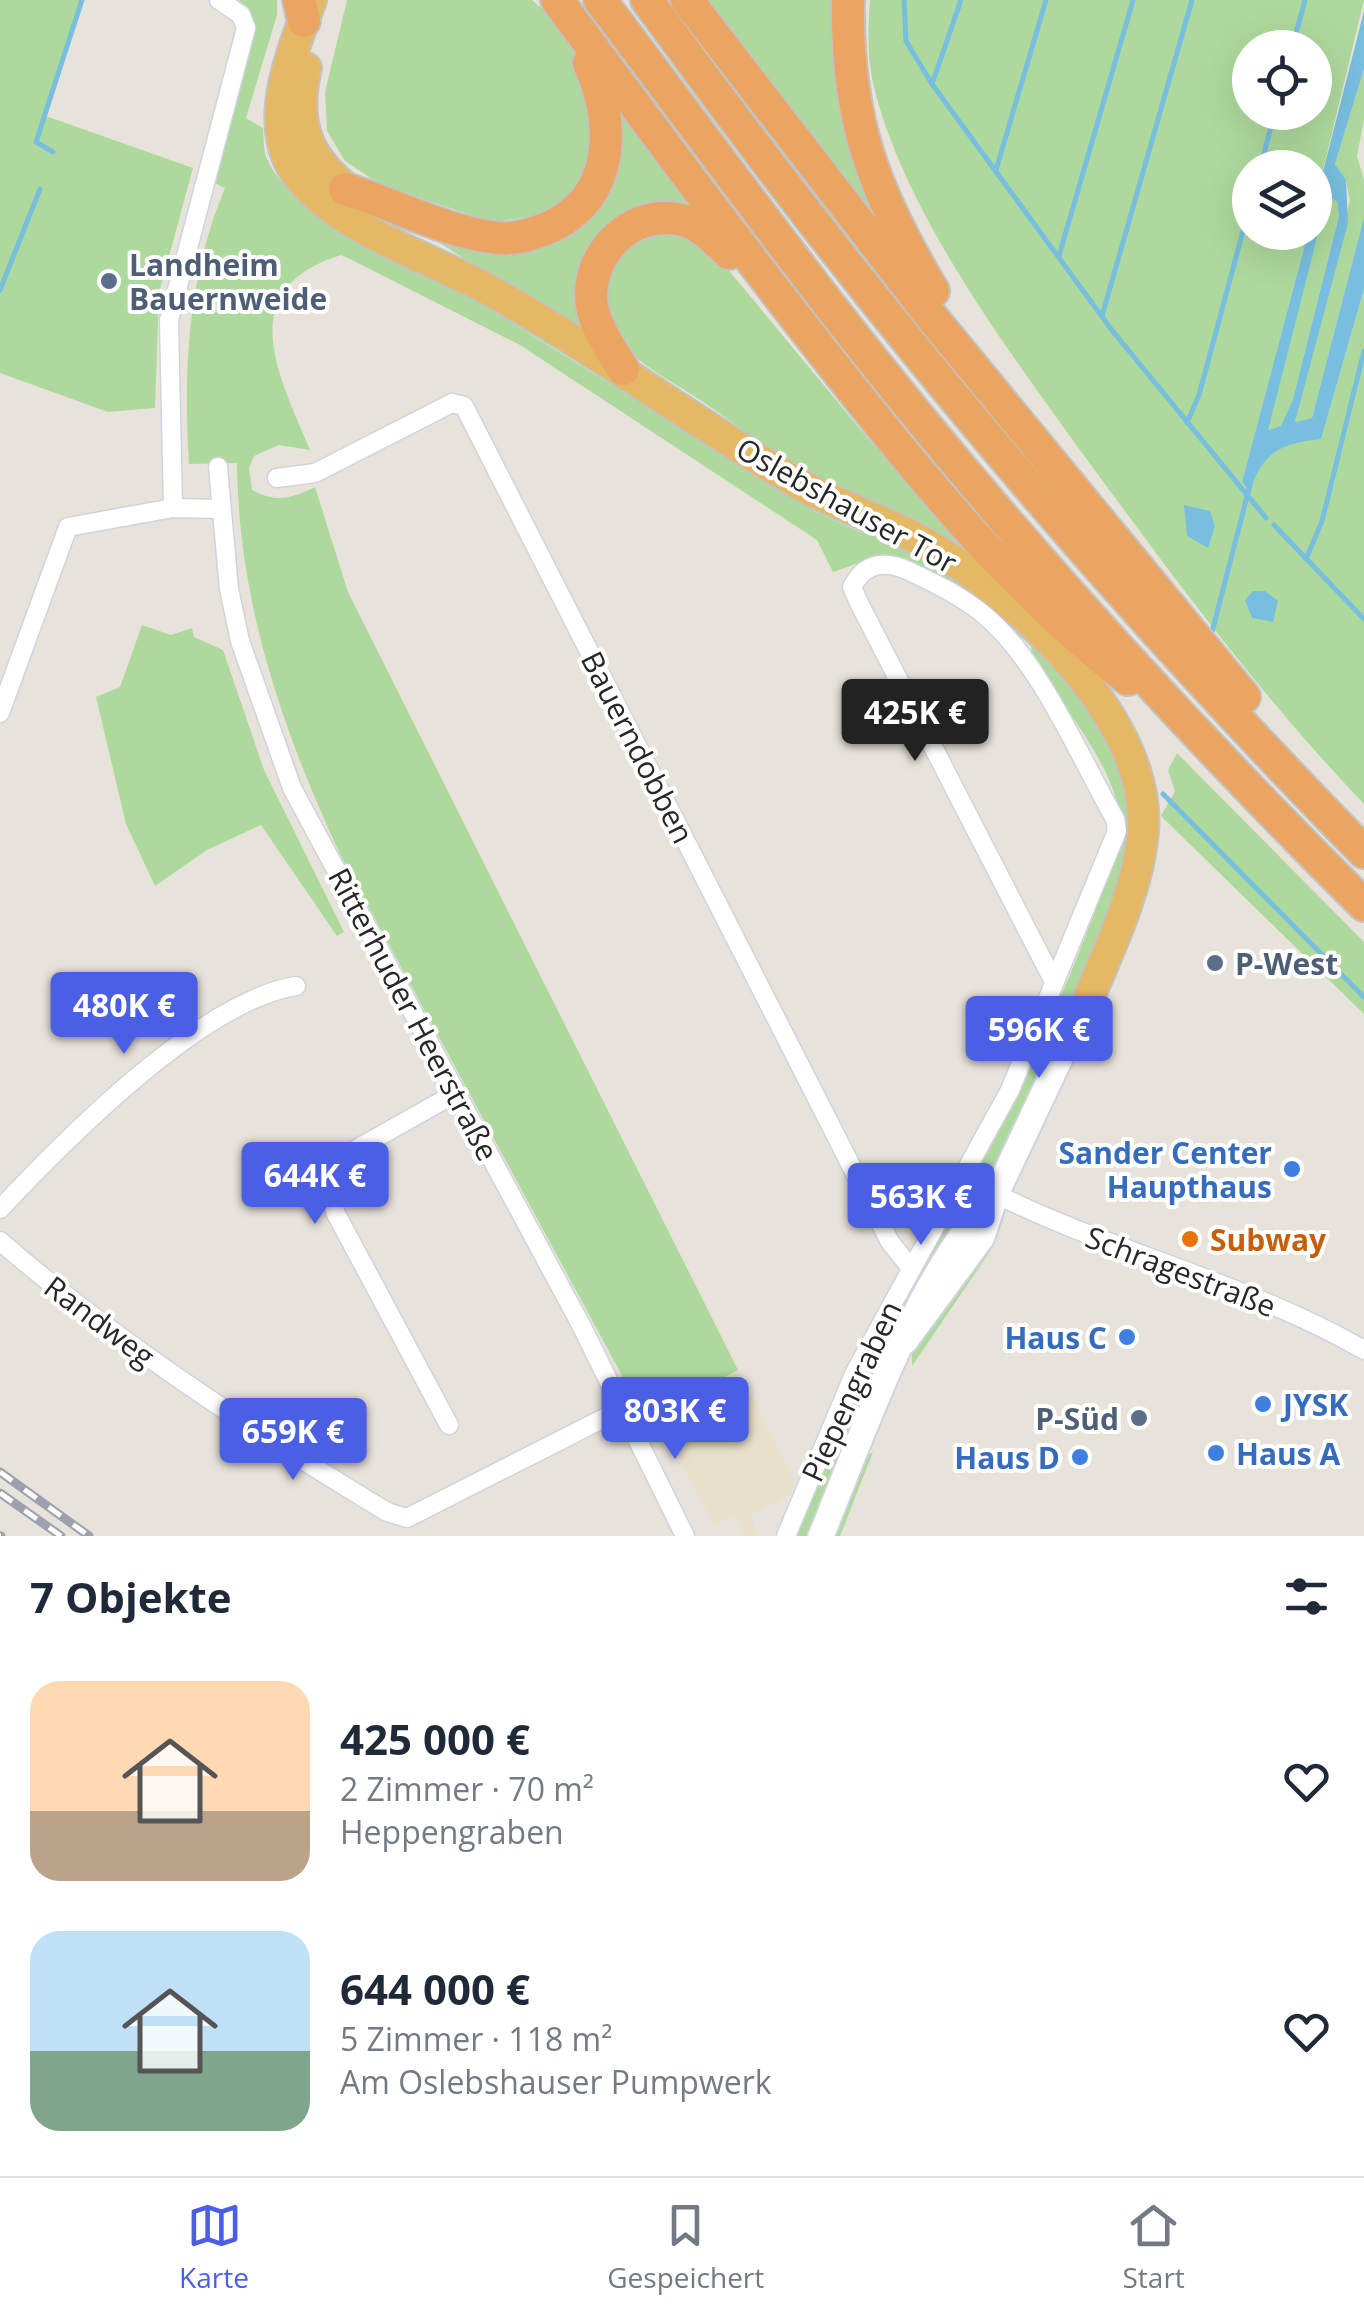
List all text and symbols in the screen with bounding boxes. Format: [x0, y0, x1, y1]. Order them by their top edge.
map controls [1232, 30, 1332, 250]
button: locate [1232, 30, 1332, 130]
button: layers [1232, 150, 1332, 250]
place label: Landheim Bauernweide [129, 244, 327, 319]
marker: Landheim Bauernweide [98, 270, 120, 292]
street label: Oslebshauser Tor [729, 427, 965, 583]
street label: Bauerndobben [572, 644, 704, 850]
pin: 425K € [834, 679, 996, 764]
text: 425K € [864, 690, 966, 733]
street label: Ritterhuder Heerstraße [319, 860, 509, 1168]
place label: P-West [1235, 943, 1338, 984]
marker: P-West [1204, 952, 1226, 974]
pin: 480K € [43, 972, 205, 1057]
text: 480K € [73, 983, 175, 1026]
pin: 596K € [958, 996, 1120, 1081]
text: 596K € [988, 1007, 1090, 1050]
place label: Sander Center Haupthaus [1059, 1132, 1272, 1207]
pin: 644K € [234, 1142, 396, 1227]
text: 644K € [264, 1153, 366, 1196]
marker: Sander Center Haupthaus [1281, 1158, 1303, 1180]
pin: 563K € [840, 1163, 1002, 1248]
text: 563K € [870, 1174, 972, 1217]
street label: Schragestraße [1080, 1216, 1282, 1326]
place label: Subway [1210, 1219, 1327, 1260]
marker: Subway [1179, 1228, 1201, 1250]
street label: Randweg [36, 1266, 164, 1376]
street label: Piepengraben [791, 1294, 911, 1488]
place label: Haus C [1004, 1317, 1107, 1358]
marker: Haus C [1116, 1326, 1138, 1348]
pin: 803K € [594, 1377, 756, 1462]
place label: JYSK [1280, 1384, 1348, 1425]
text: 803K € [624, 1388, 726, 1431]
marker: JYSK [1252, 1393, 1274, 1415]
pin: 659K € [212, 1398, 374, 1483]
place label: P-Süd [1035, 1398, 1119, 1439]
marker: P-Süd [1128, 1407, 1150, 1429]
text: 659K € [242, 1409, 344, 1452]
place label: Haus A [1236, 1433, 1340, 1474]
place label: Haus D [954, 1437, 1060, 1478]
marker: Haus A [1205, 1442, 1227, 1464]
marker: Haus D [1069, 1446, 1091, 1468]
text: 7 Objekte [30, 1568, 232, 1625]
icon: filters [1279, 1569, 1334, 1624]
text: 425 000 € [340, 1710, 530, 1767]
icon: home [110, 1721, 230, 1841]
icon: heart [1279, 1754, 1334, 1809]
text: 2 Zimmer · 70 m² [340, 1767, 594, 1810]
text: Heppengraben [340, 1810, 564, 1853]
text: 644 000 € [340, 1960, 530, 2017]
icon: home [110, 1971, 230, 2091]
icon: heart [1279, 2004, 1334, 2059]
text: 5 Zimmer · 118 m² [340, 2017, 612, 2060]
text: Am Oslebshauser Pumpwerk [340, 2060, 772, 2103]
tab: Karte [179, 2198, 249, 2296]
tab: Gespeichert [607, 2198, 764, 2296]
tab: Start [1123, 2198, 1185, 2296]

